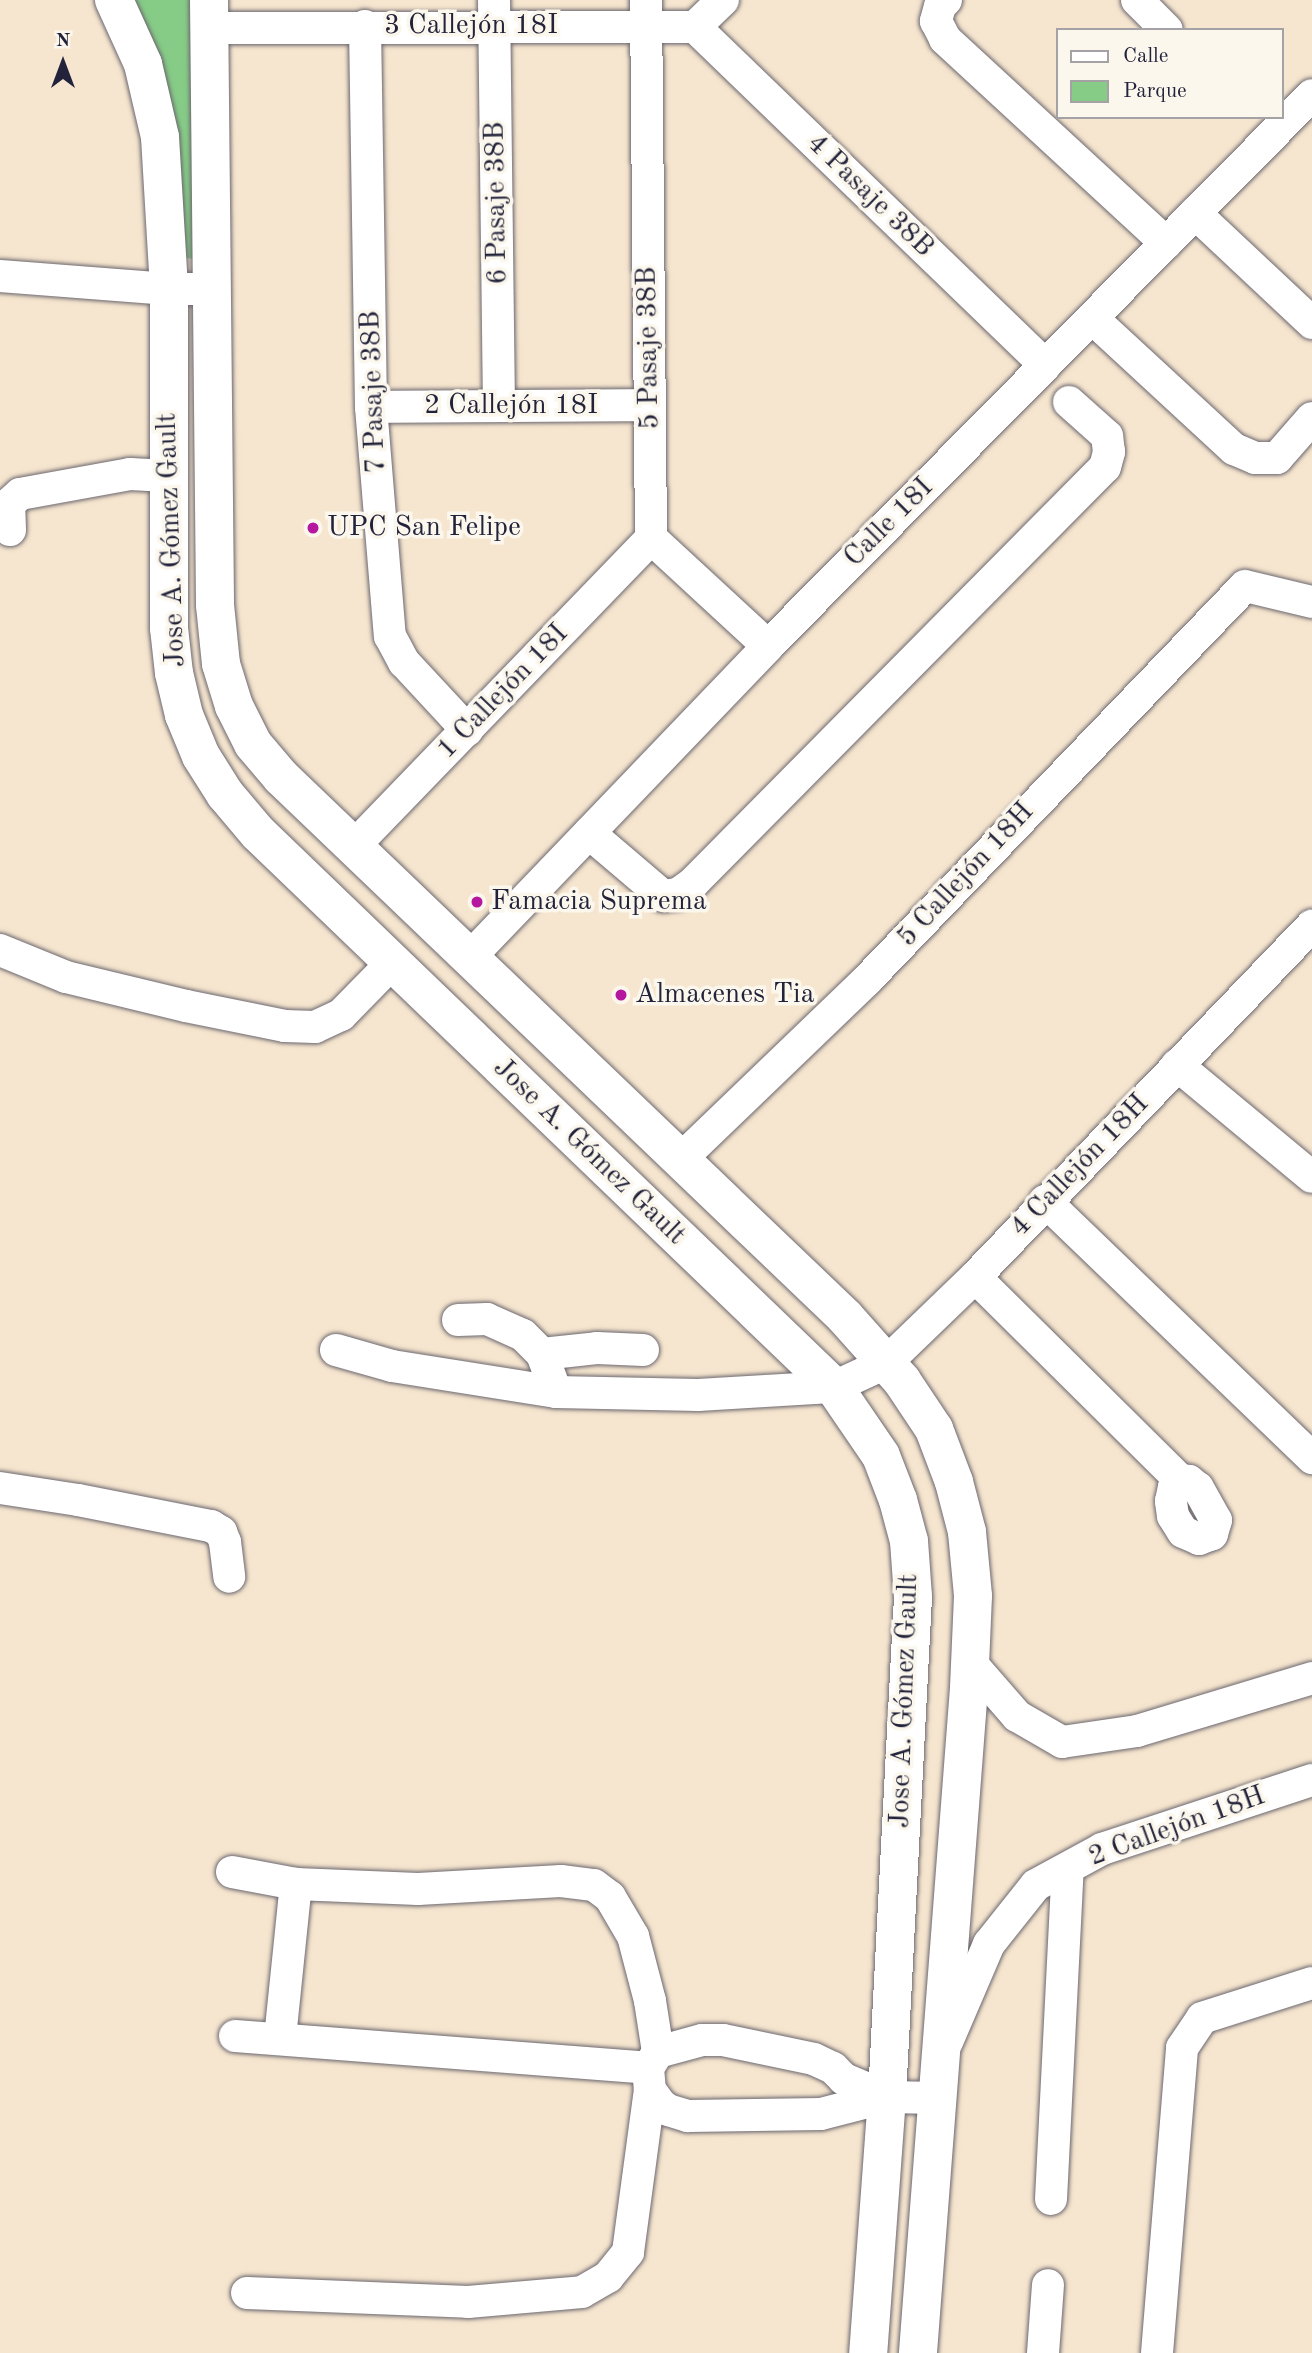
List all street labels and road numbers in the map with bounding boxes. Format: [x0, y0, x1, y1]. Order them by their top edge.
street label: 3 Callejón 18I [384, 9, 558, 43]
street label: 6 Pasaje 38B [479, 121, 515, 285]
street label: 4 Pasaje 38B [800, 127, 940, 265]
street label: 5 Pasaje 38B [631, 266, 667, 430]
street label: 7 Pasaje 38B [354, 310, 394, 474]
street label: 2 Callejón 18I [424, 389, 598, 423]
street label: Jose A. Gómez Gault [151, 412, 193, 668]
street label: Calle 18I [838, 472, 940, 574]
street label: 1 Callejón 18I [430, 618, 576, 766]
street label: 5 Callejón 18H [891, 796, 1041, 954]
street label: Jose A. Gómez Gault [486, 1051, 692, 1253]
street label: 4 Callejón 18H [1004, 1088, 1156, 1244]
street label: Jose A. Gómez Gault [884, 1573, 926, 1829]
street label: 2 Callejón 18H [1084, 1780, 1270, 1874]

